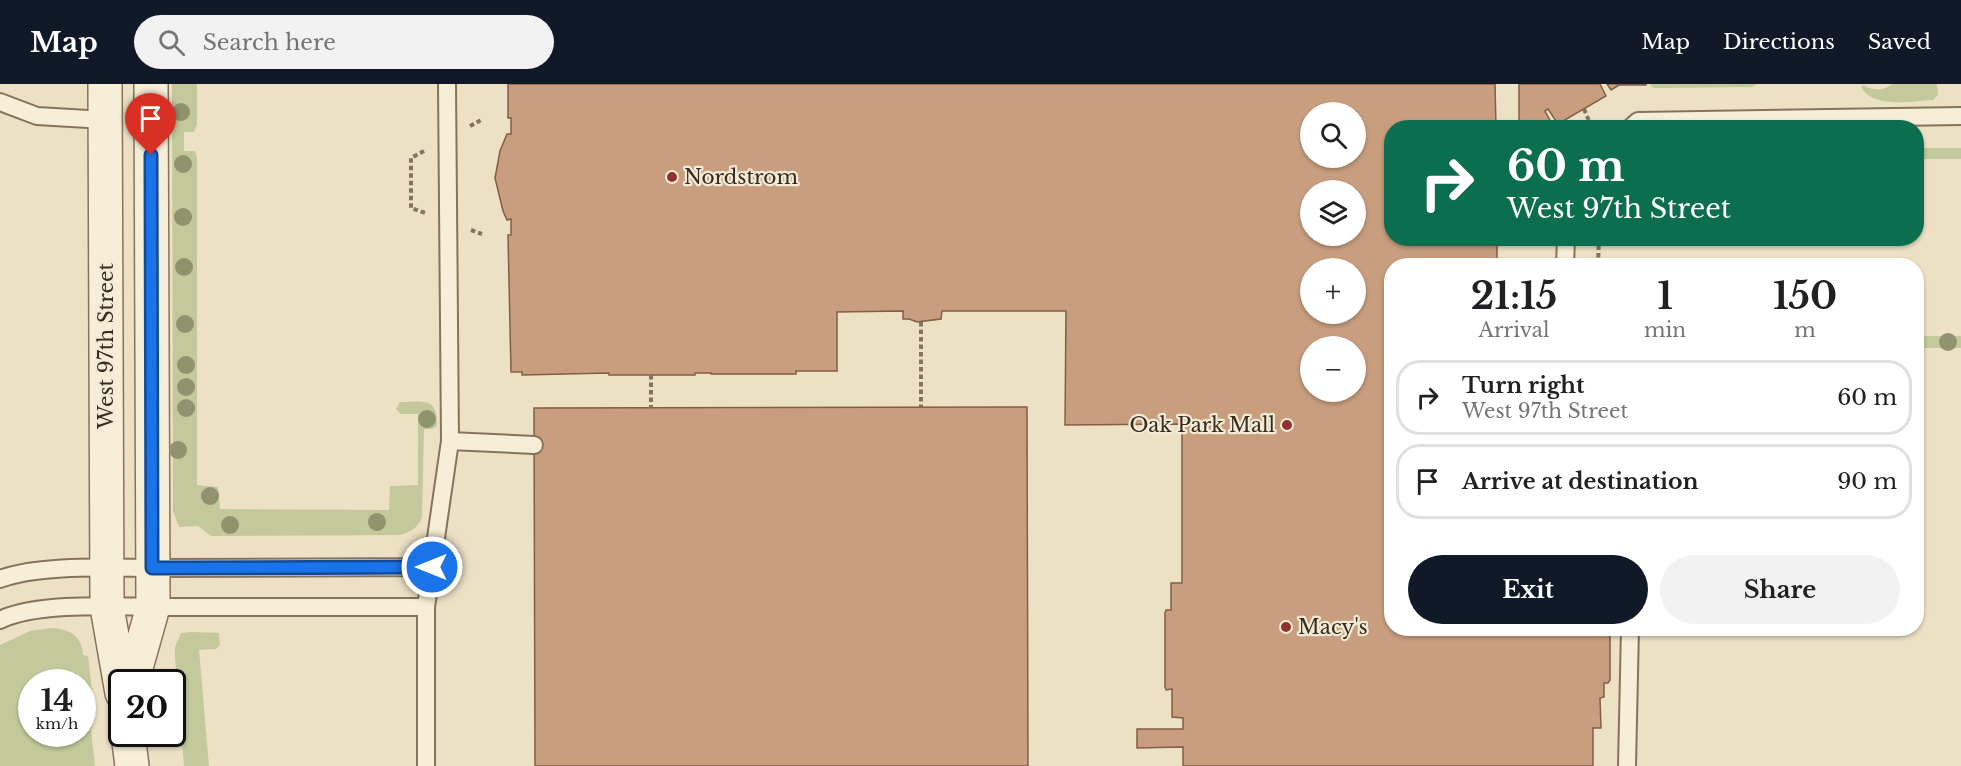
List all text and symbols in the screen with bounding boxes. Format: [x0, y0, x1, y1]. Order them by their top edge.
search box [134, 15, 554, 69]
text: Map [30, 25, 98, 60]
icon: search [155, 26, 188, 59]
text: Search here [203, 29, 336, 56]
text: Map [1641, 29, 1690, 55]
text: Directions [1723, 29, 1835, 55]
text: Saved [1868, 29, 1931, 55]
pin [125, 93, 176, 155]
icon: arrive [134, 102, 167, 135]
map controls [1300, 102, 1366, 402]
button: search [1300, 102, 1366, 168]
text: 60 m [1507, 140, 1625, 192]
icon: right [1408, 144, 1486, 222]
place label: Nordstrom [684, 165, 798, 189]
marker: Nordstrom [665, 170, 679, 184]
button: layers [1300, 180, 1366, 246]
text: West 97th Street [1507, 192, 1731, 225]
button: + [1300, 258, 1366, 324]
street label: West 97th Street [94, 263, 118, 430]
text: 21:15 [1471, 274, 1557, 319]
text: 1 [1657, 274, 1673, 319]
text: 150 [1773, 274, 1837, 319]
text: Arrival [1479, 318, 1549, 342]
text: min [1644, 318, 1686, 342]
text: m [1794, 318, 1816, 342]
button: − [1300, 336, 1366, 402]
text: Turn right [1462, 372, 1584, 399]
icon: right [1411, 381, 1444, 414]
text: 60 m [1837, 384, 1897, 411]
text: West 97th Street [1462, 399, 1628, 423]
place label: Oak Park Mall [1130, 413, 1275, 437]
marker: Oak Park Mall [1280, 418, 1294, 432]
icon: arrive [1411, 465, 1444, 498]
text: Arrive at destination [1462, 468, 1699, 495]
text: 90 m [1837, 468, 1897, 495]
position arrow [400, 535, 464, 599]
button: Exit [1408, 555, 1648, 624]
button: Share [1660, 555, 1900, 624]
place label: Macy's [1298, 615, 1368, 639]
marker: Macy's [1279, 620, 1293, 634]
speed limit sign: 20 [108, 669, 186, 747]
text: 14 [41, 682, 74, 719]
text: km/h [36, 714, 78, 733]

